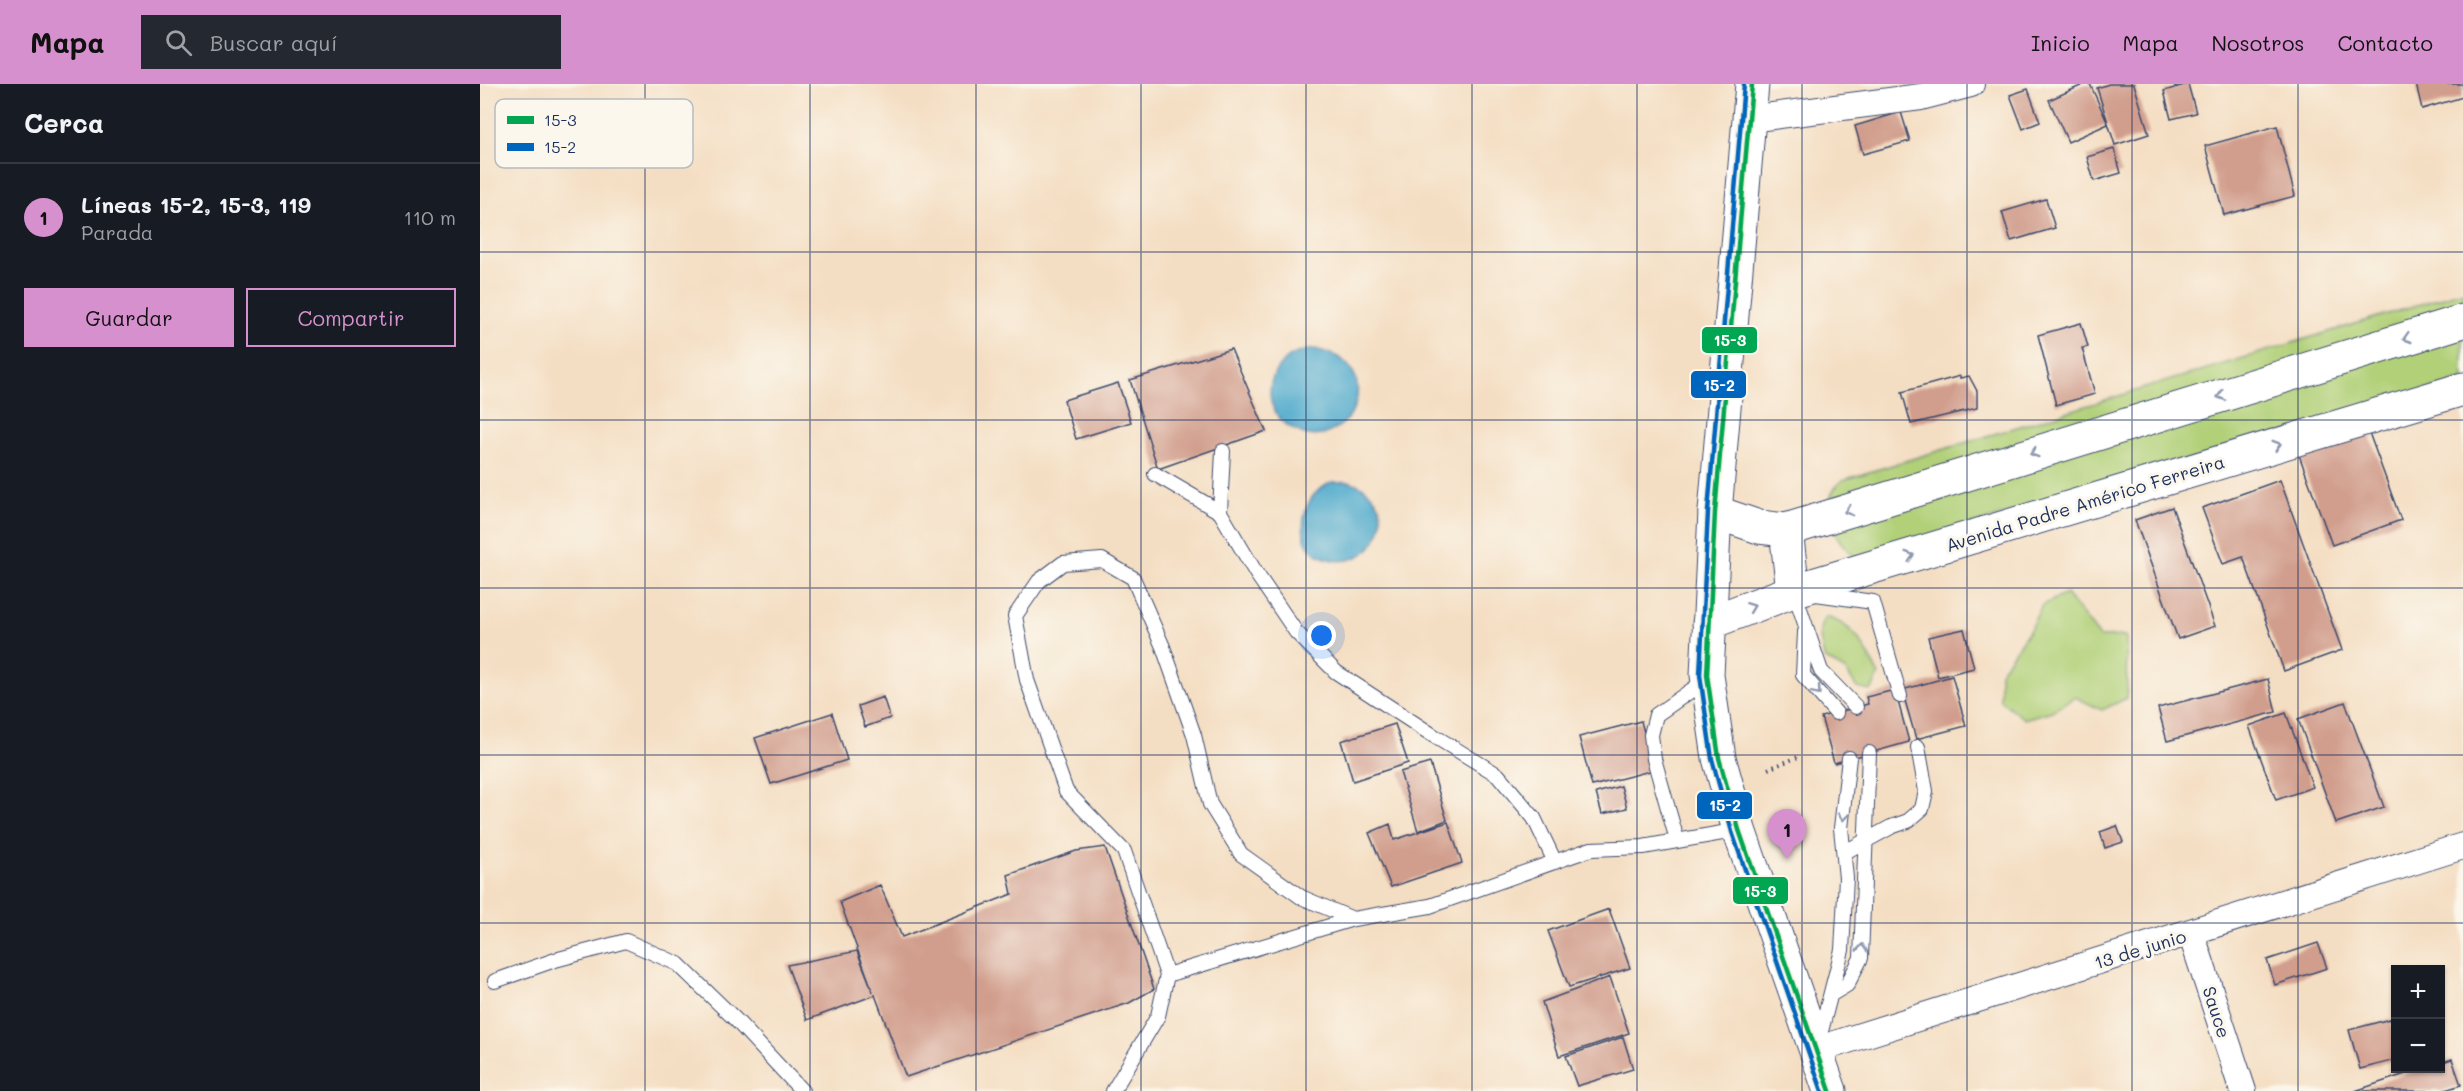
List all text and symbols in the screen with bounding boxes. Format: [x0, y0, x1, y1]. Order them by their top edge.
search box [141, 15, 561, 69]
text: Mapa [30, 24, 105, 60]
icon: search [162, 26, 195, 59]
text: Buscar aquí [210, 28, 338, 57]
text: Inicio [2031, 29, 2090, 56]
text: Mapa [2123, 29, 2178, 56]
text: Nosotros [2211, 29, 2305, 56]
text: Contacto [2338, 29, 2433, 56]
legend [495, 99, 693, 168]
text: Cerca [24, 106, 104, 140]
text: 15-3 [544, 109, 577, 130]
text: 15-2 [544, 136, 576, 157]
text: Líneas 15-2, 15-3, 119 [81, 190, 311, 219]
text: 1 [39, 204, 48, 230]
text: 110 m [403, 204, 456, 230]
text: Parada [81, 219, 153, 245]
button: Guardar [24, 288, 234, 347]
button: Compartir [246, 288, 456, 347]
line badge: 15-3 [1701, 326, 1758, 354]
text: 15-3 [1714, 329, 1747, 350]
one-way arrow [2402, 331, 2413, 343]
line badge: 15-2 [1690, 370, 1747, 399]
text: 15-2 [1703, 374, 1735, 395]
one-way arrow [2216, 389, 2227, 401]
one-way arrow [2271, 440, 2282, 452]
one-way arrow [2030, 446, 2040, 458]
street label: Avenida Padre Américo Ferreira [1943, 449, 2227, 557]
one-way arrow [1843, 504, 1854, 516]
one-way arrow [1904, 551, 1915, 563]
one-way arrow [1745, 602, 1756, 614]
your location [1307, 621, 1336, 650]
one-way arrow [1810, 684, 1821, 695]
line badge: 15-2 [1696, 791, 1753, 820]
text: 15-2 [1709, 794, 1741, 815]
pin: 1 [1768, 810, 1806, 859]
one-way arrow [1837, 812, 1849, 821]
line badge: 15-3 [1732, 876, 1789, 905]
text: 15-3 [1744, 880, 1777, 901]
street label: 13 de junio [2091, 924, 2189, 974]
one-way arrow [1855, 943, 1868, 952]
map controls [2391, 965, 2445, 1073]
button: + [2391, 965, 2445, 1019]
street label: Sauce [2197, 983, 2237, 1041]
button: − [2391, 1019, 2445, 1073]

